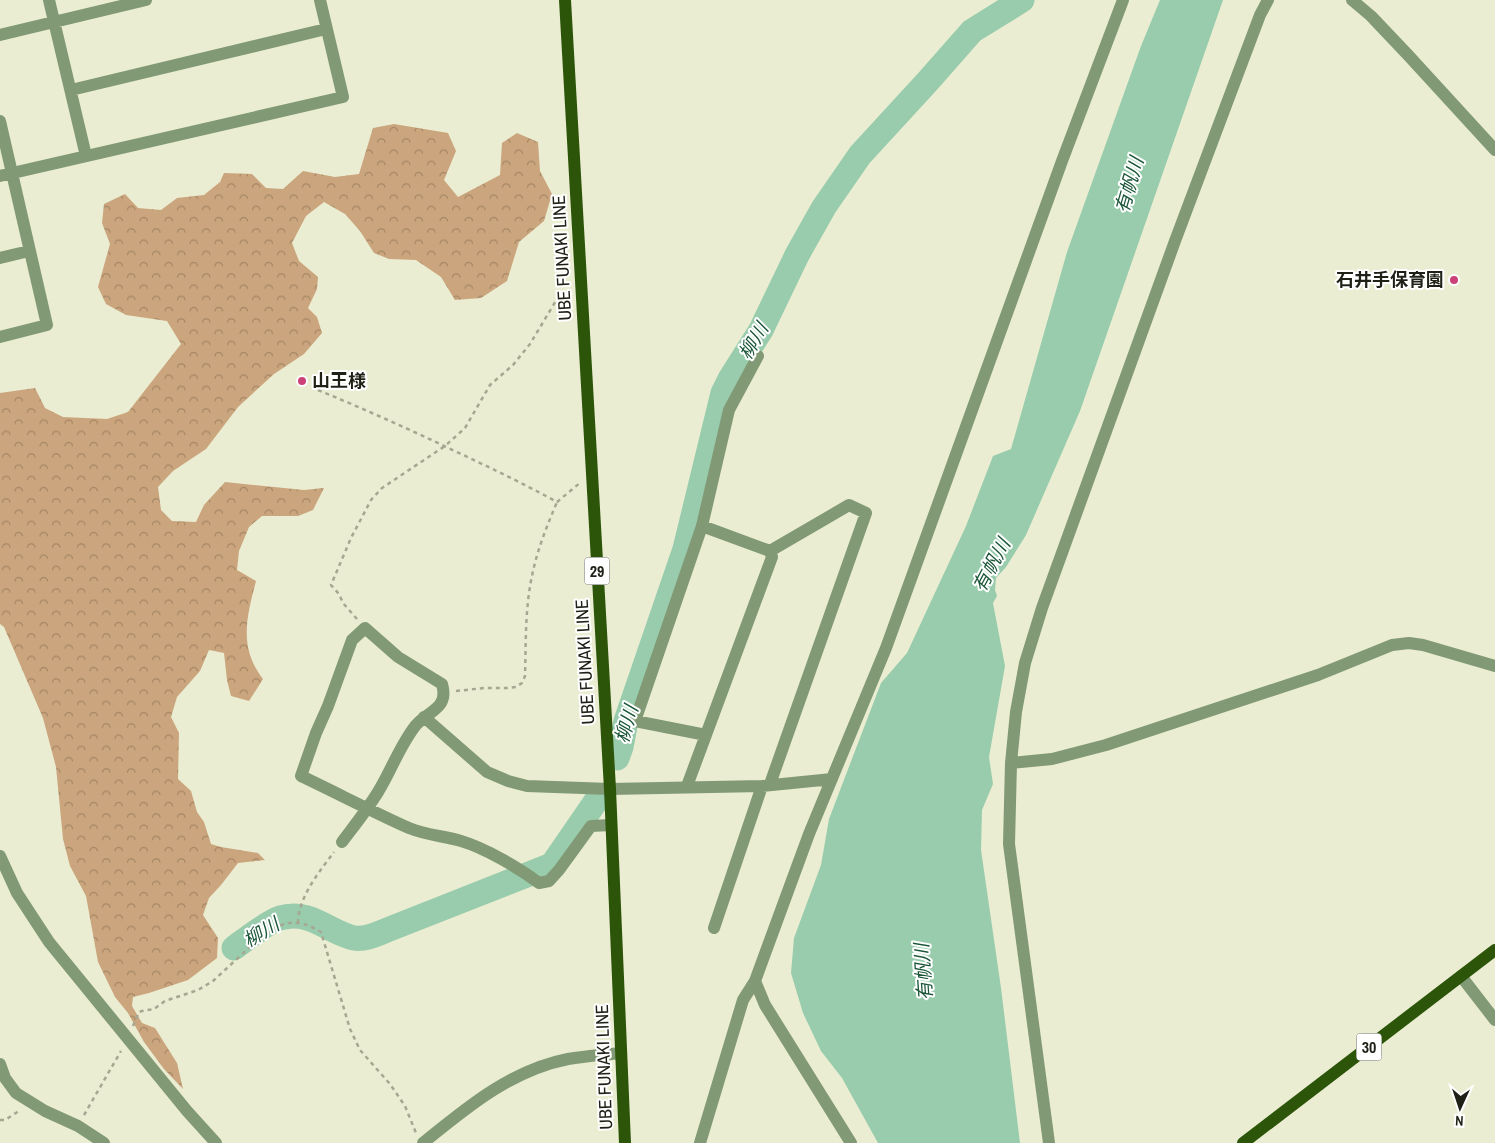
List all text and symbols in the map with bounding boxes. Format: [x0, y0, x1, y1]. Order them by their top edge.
water label: 有帆川 [1109, 152, 1150, 216]
street label: UBE FUNAKI LINE [546, 195, 577, 321]
place label: 石井手保育園 [1336, 267, 1444, 292]
marker: 石井手保育園 [1448, 274, 1460, 286]
water label: 柳川 [732, 316, 775, 364]
place label: 山王様 [312, 368, 366, 393]
marker: 山王様 [296, 375, 308, 387]
water label: 有帆川 [966, 532, 1017, 596]
road number: 29 [584, 558, 610, 584]
street label: UBE FUNAKI LINE [569, 599, 600, 725]
water label: 柳川 [608, 700, 644, 746]
water label: 柳川 [238, 910, 286, 953]
water label: 有帆川 [908, 941, 938, 1001]
street label: UBE FUNAKI LINE [589, 1004, 618, 1130]
road number: 30 [1356, 1034, 1382, 1060]
north arrow [1435, 1083, 1485, 1133]
text: N [1455, 1112, 1464, 1130]

